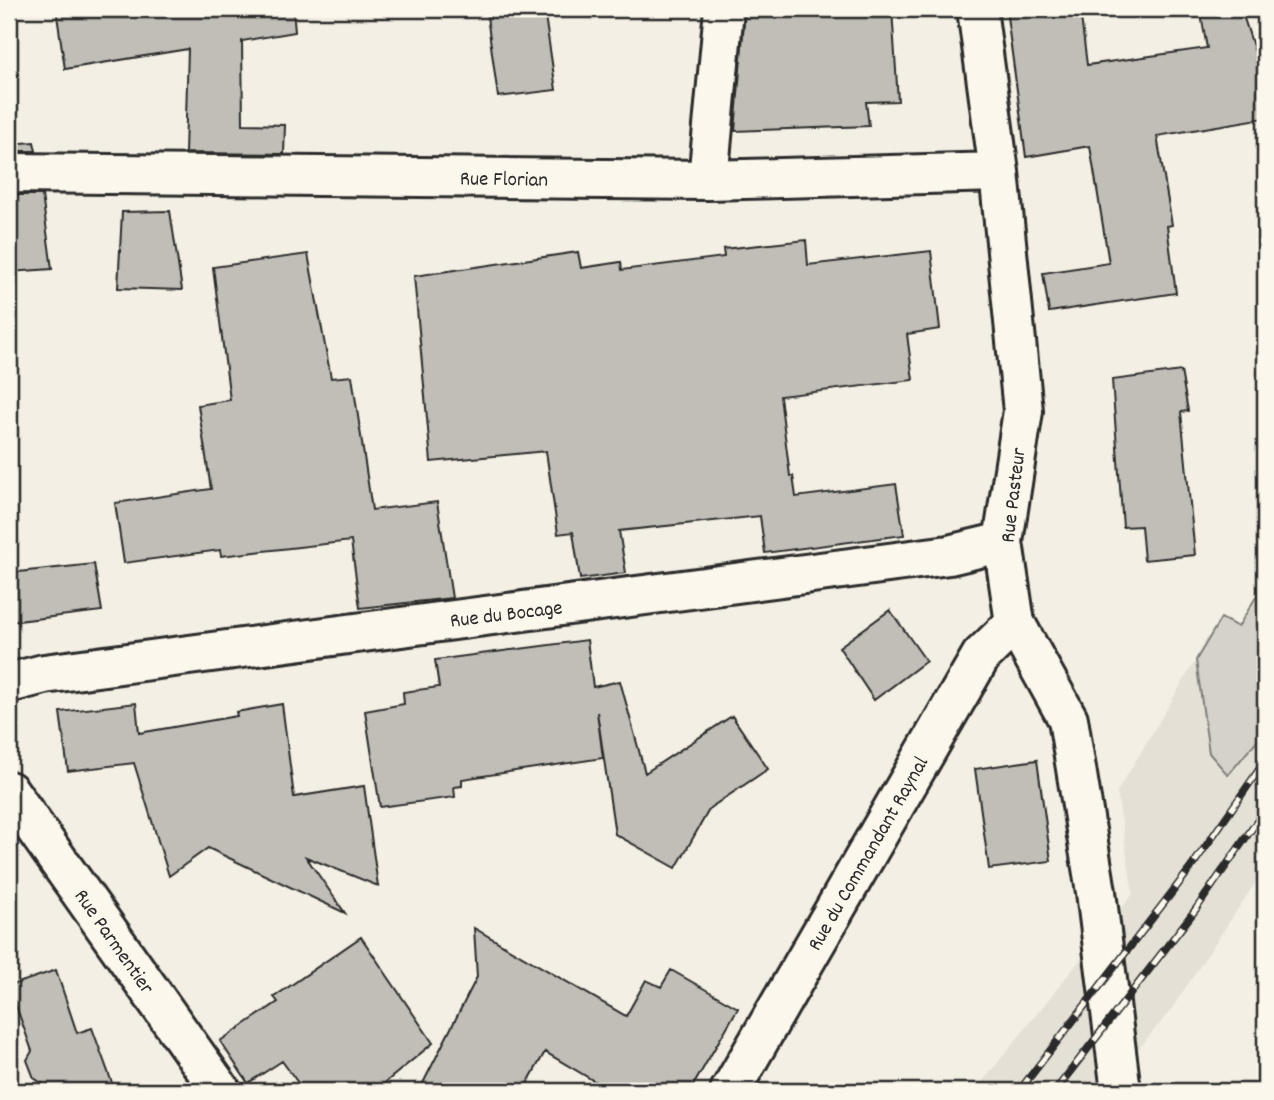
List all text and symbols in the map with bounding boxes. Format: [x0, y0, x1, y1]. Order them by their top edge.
street label: Rue Florian [460, 165, 548, 197]
street label: Rue Pasteur [994, 446, 1036, 545]
street label: Rue du Bocage [448, 594, 564, 638]
street label: Rue du Commandant Raynal [802, 752, 938, 957]
street label: Rue Parmentier [65, 884, 160, 1002]

